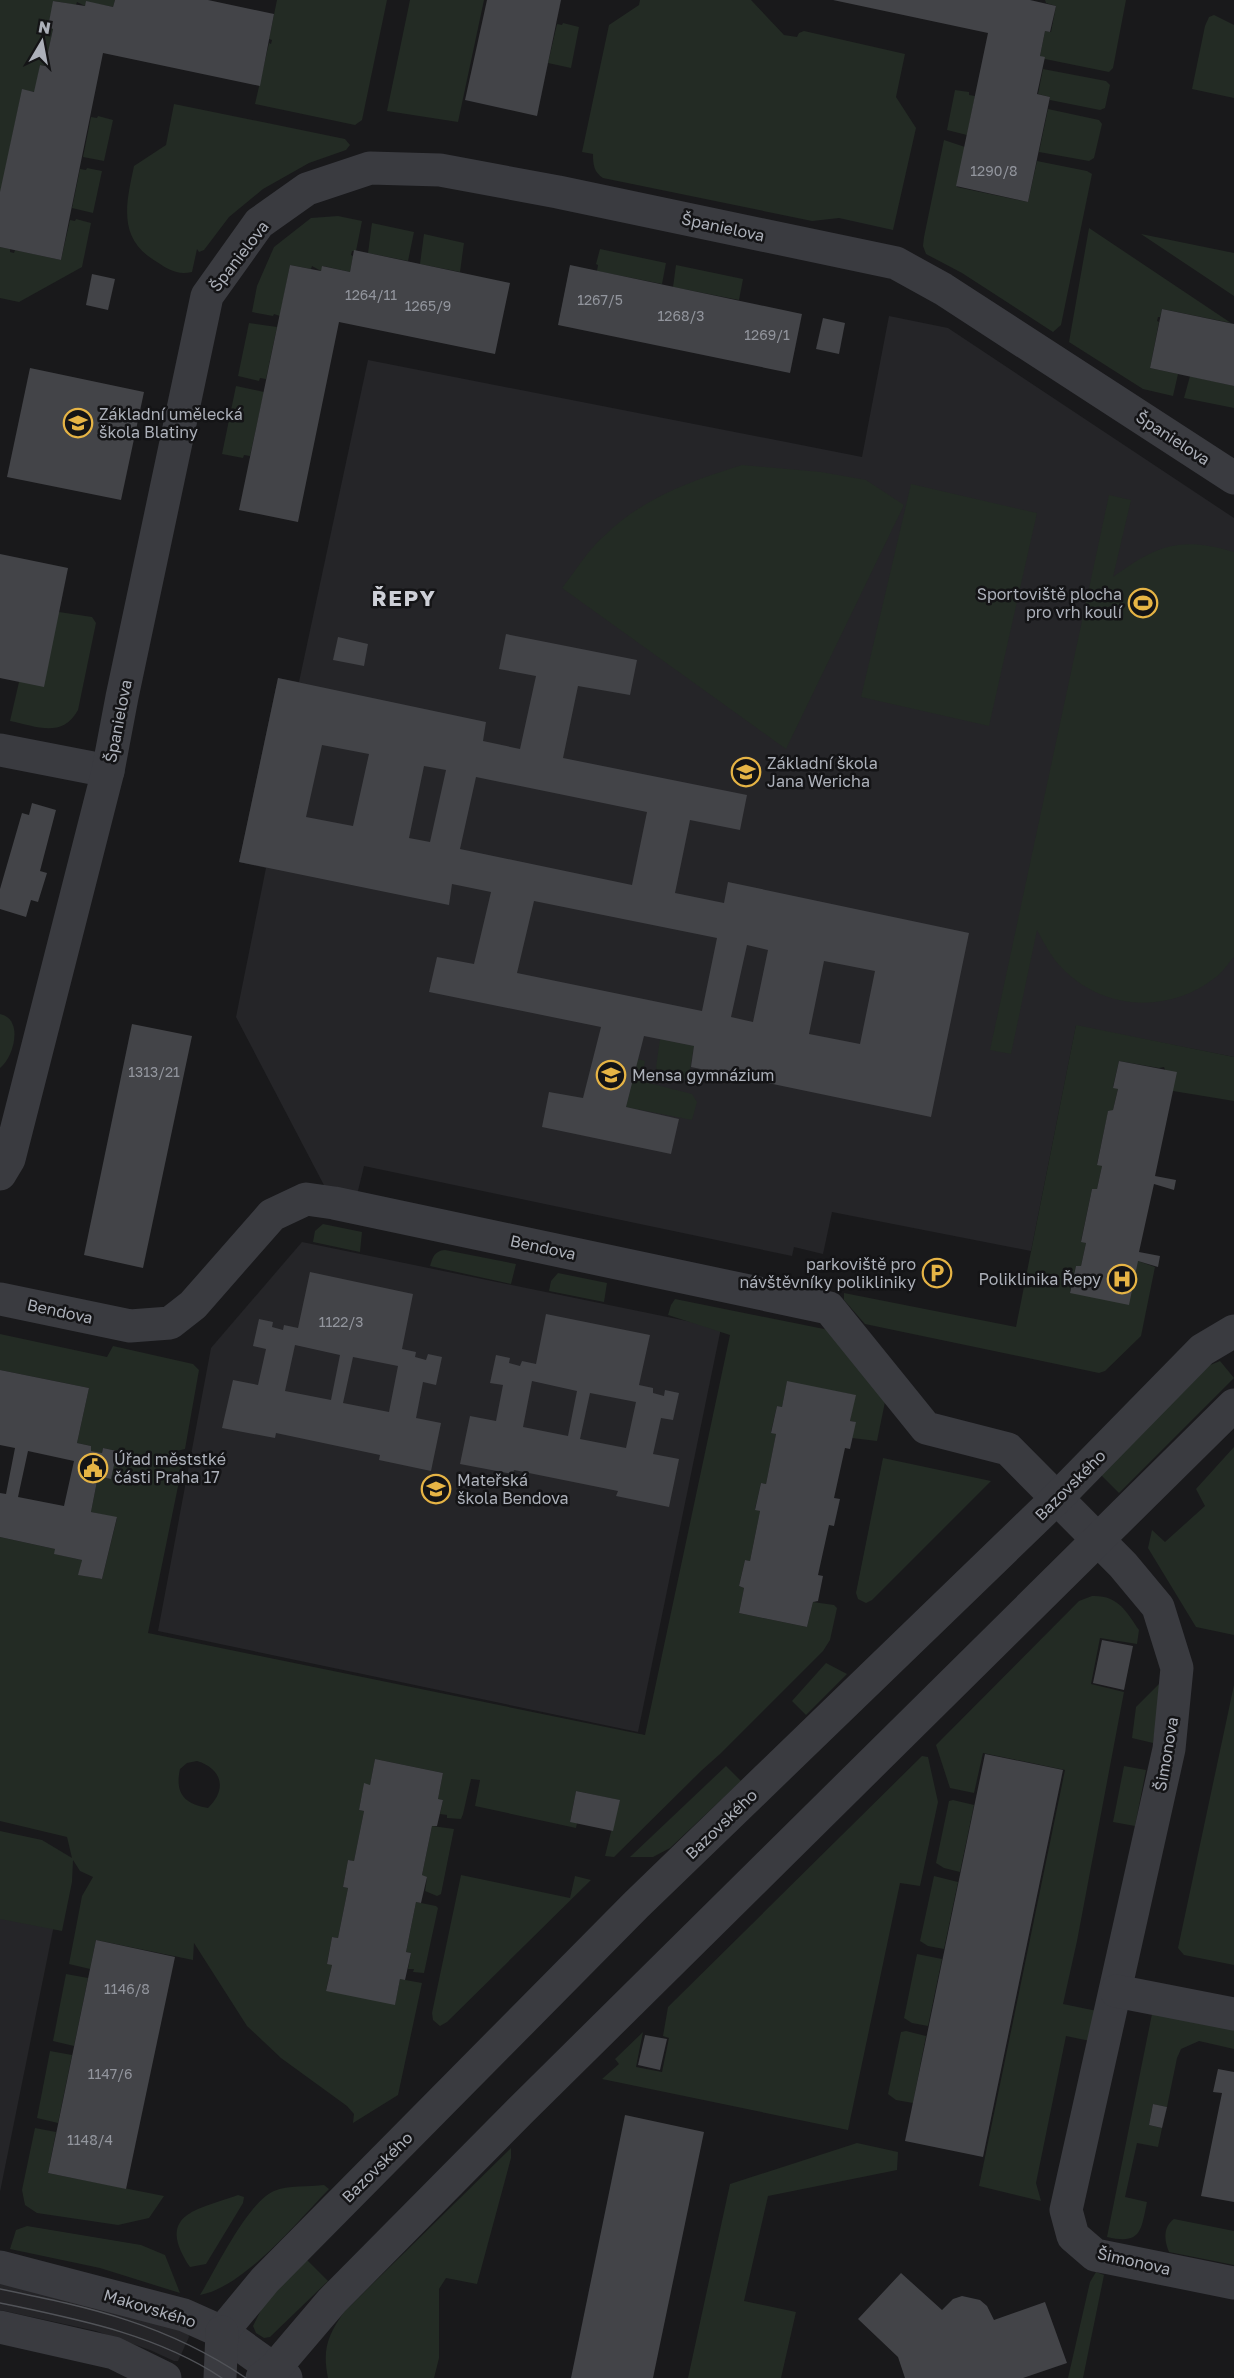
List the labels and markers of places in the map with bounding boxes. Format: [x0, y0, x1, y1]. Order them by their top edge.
place label: Základní umělecká škola Blatiny [99, 404, 243, 442]
school or university icon: Základní umělecká škola Blatiny [62, 407, 94, 439]
place label: Sportoviště plocha pro vrh koulí [977, 584, 1124, 622]
sports icon: Sportoviště plocha pro vrh koulí [1127, 587, 1159, 619]
place label: Základní škola Jana Wericha [767, 753, 878, 791]
school or university icon: Základní škola Jana Wericha [730, 756, 762, 788]
school or university icon: Mensa gymnázium [595, 1059, 627, 1091]
place label: Mensa gymnázium [632, 1065, 775, 1085]
place label: parkoviště pro návštěvníky polikliniky [739, 1254, 916, 1292]
parking icon: parkoviště pro návštěvníky polikliniky [921, 1257, 953, 1289]
hospital icon: Poliklinika Řepy [1106, 1263, 1138, 1295]
place label: Poliklinika Řepy [979, 1269, 1101, 1289]
place label: Úřad měststké části Praha 17 [114, 1449, 226, 1487]
public building icon: Úřad měststké části Praha 17 [77, 1452, 109, 1484]
place label: Mateřská škola Bendova [457, 1470, 568, 1508]
school or university icon: Mateřská škola Bendova [420, 1473, 452, 1505]

